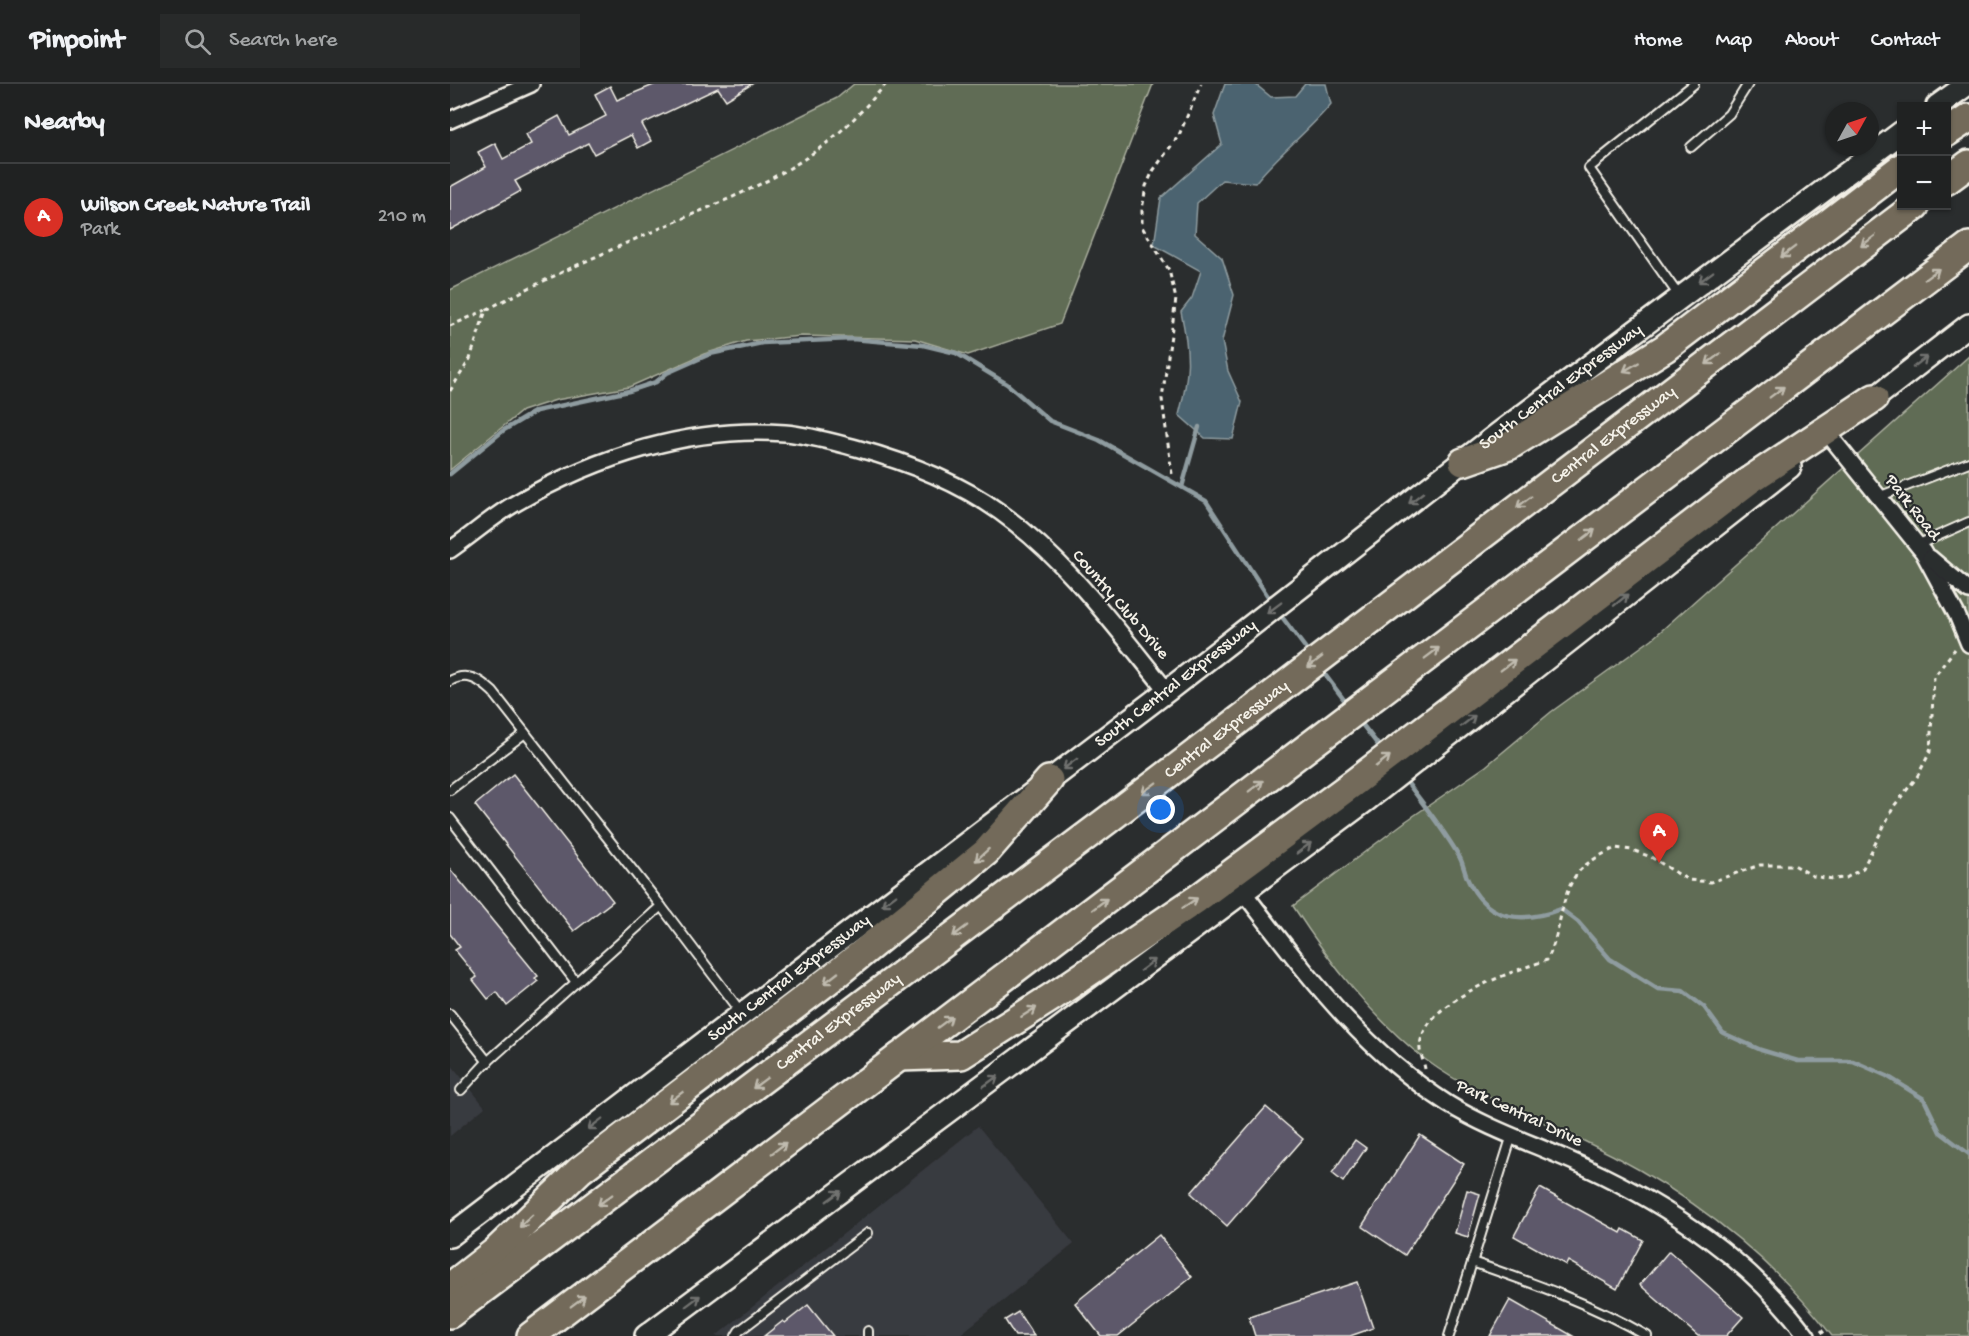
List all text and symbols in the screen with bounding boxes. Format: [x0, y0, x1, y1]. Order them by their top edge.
search box [160, 14, 580, 68]
text: Pinpoint [30, 25, 124, 58]
icon: search [181, 25, 214, 58]
text: Search here [229, 28, 337, 54]
text: Home [1634, 29, 1682, 54]
text: Map [1715, 29, 1752, 54]
text: About [1785, 29, 1838, 54]
text: Contact [1871, 29, 1939, 54]
north arrow [1825, 102, 1879, 156]
map controls [1897, 102, 1951, 210]
button: + [1897, 102, 1951, 156]
text: Nearby [24, 108, 105, 139]
button: − [1897, 156, 1951, 210]
text: Wilson Creek Nature Trail [81, 193, 310, 219]
text: A [38, 206, 49, 229]
text: 210 m [378, 206, 426, 229]
text: Park [81, 219, 119, 242]
one-way arrow [1860, 234, 1876, 247]
one-way arrow [1780, 246, 1796, 259]
one-way arrow [1924, 268, 1940, 281]
one-way arrow [1698, 271, 1714, 284]
street label: South Central Expressway [1475, 319, 1647, 455]
one-way arrow [1705, 353, 1721, 365]
one-way arrow [1912, 356, 1928, 368]
one-way arrow [1623, 362, 1640, 374]
street label: Central Expressway [1546, 381, 1680, 489]
one-way arrow [1768, 386, 1784, 398]
street label: Park Road [1879, 470, 1945, 546]
one-way arrow [1409, 491, 1425, 504]
one-way arrow [1517, 496, 1533, 509]
one-way arrow [1580, 528, 1596, 541]
street label: Country Club Drive [1067, 546, 1174, 665]
one-way arrow [1613, 593, 1629, 606]
one-way arrow [1266, 601, 1282, 614]
street label: South Central Expressway [1089, 616, 1261, 752]
one-way arrow [1424, 646, 1440, 659]
one-way arrow [1307, 655, 1323, 668]
one-way arrow [1500, 659, 1516, 671]
street label: Central Expressway [1160, 675, 1294, 783]
one-way arrow [1460, 714, 1476, 727]
one-way arrow [1375, 754, 1391, 767]
one-way arrow [1063, 758, 1079, 770]
one-way arrow [1247, 780, 1263, 793]
one-way arrow [1141, 782, 1157, 795]
your location [1146, 795, 1175, 824]
pin: A [1640, 814, 1678, 863]
one-way arrow [1295, 841, 1311, 854]
one-way arrow [975, 848, 990, 862]
one-way arrow [882, 894, 898, 906]
one-way arrow [1182, 897, 1198, 909]
one-way arrow [1092, 898, 1108, 910]
street label: South Central Expressway [702, 909, 874, 1045]
one-way arrow [953, 925, 969, 938]
one-way arrow [1139, 958, 1155, 971]
street label: Central Expressway [772, 969, 906, 1077]
one-way arrow [823, 972, 839, 985]
one-way arrow [1020, 1006, 1036, 1018]
one-way arrow [937, 1016, 953, 1029]
one-way arrow [983, 1075, 999, 1087]
street label: Park Central Drive [1451, 1075, 1586, 1153]
one-way arrow [753, 1076, 769, 1089]
one-way arrow [668, 1090, 684, 1103]
one-way arrow [587, 1117, 603, 1130]
one-way arrow [770, 1142, 786, 1155]
one-way arrow [825, 1190, 841, 1202]
one-way arrow [597, 1194, 613, 1207]
one-way arrow [519, 1214, 534, 1229]
one-way arrow [569, 1294, 585, 1307]
one-way arrow [685, 1294, 701, 1307]

